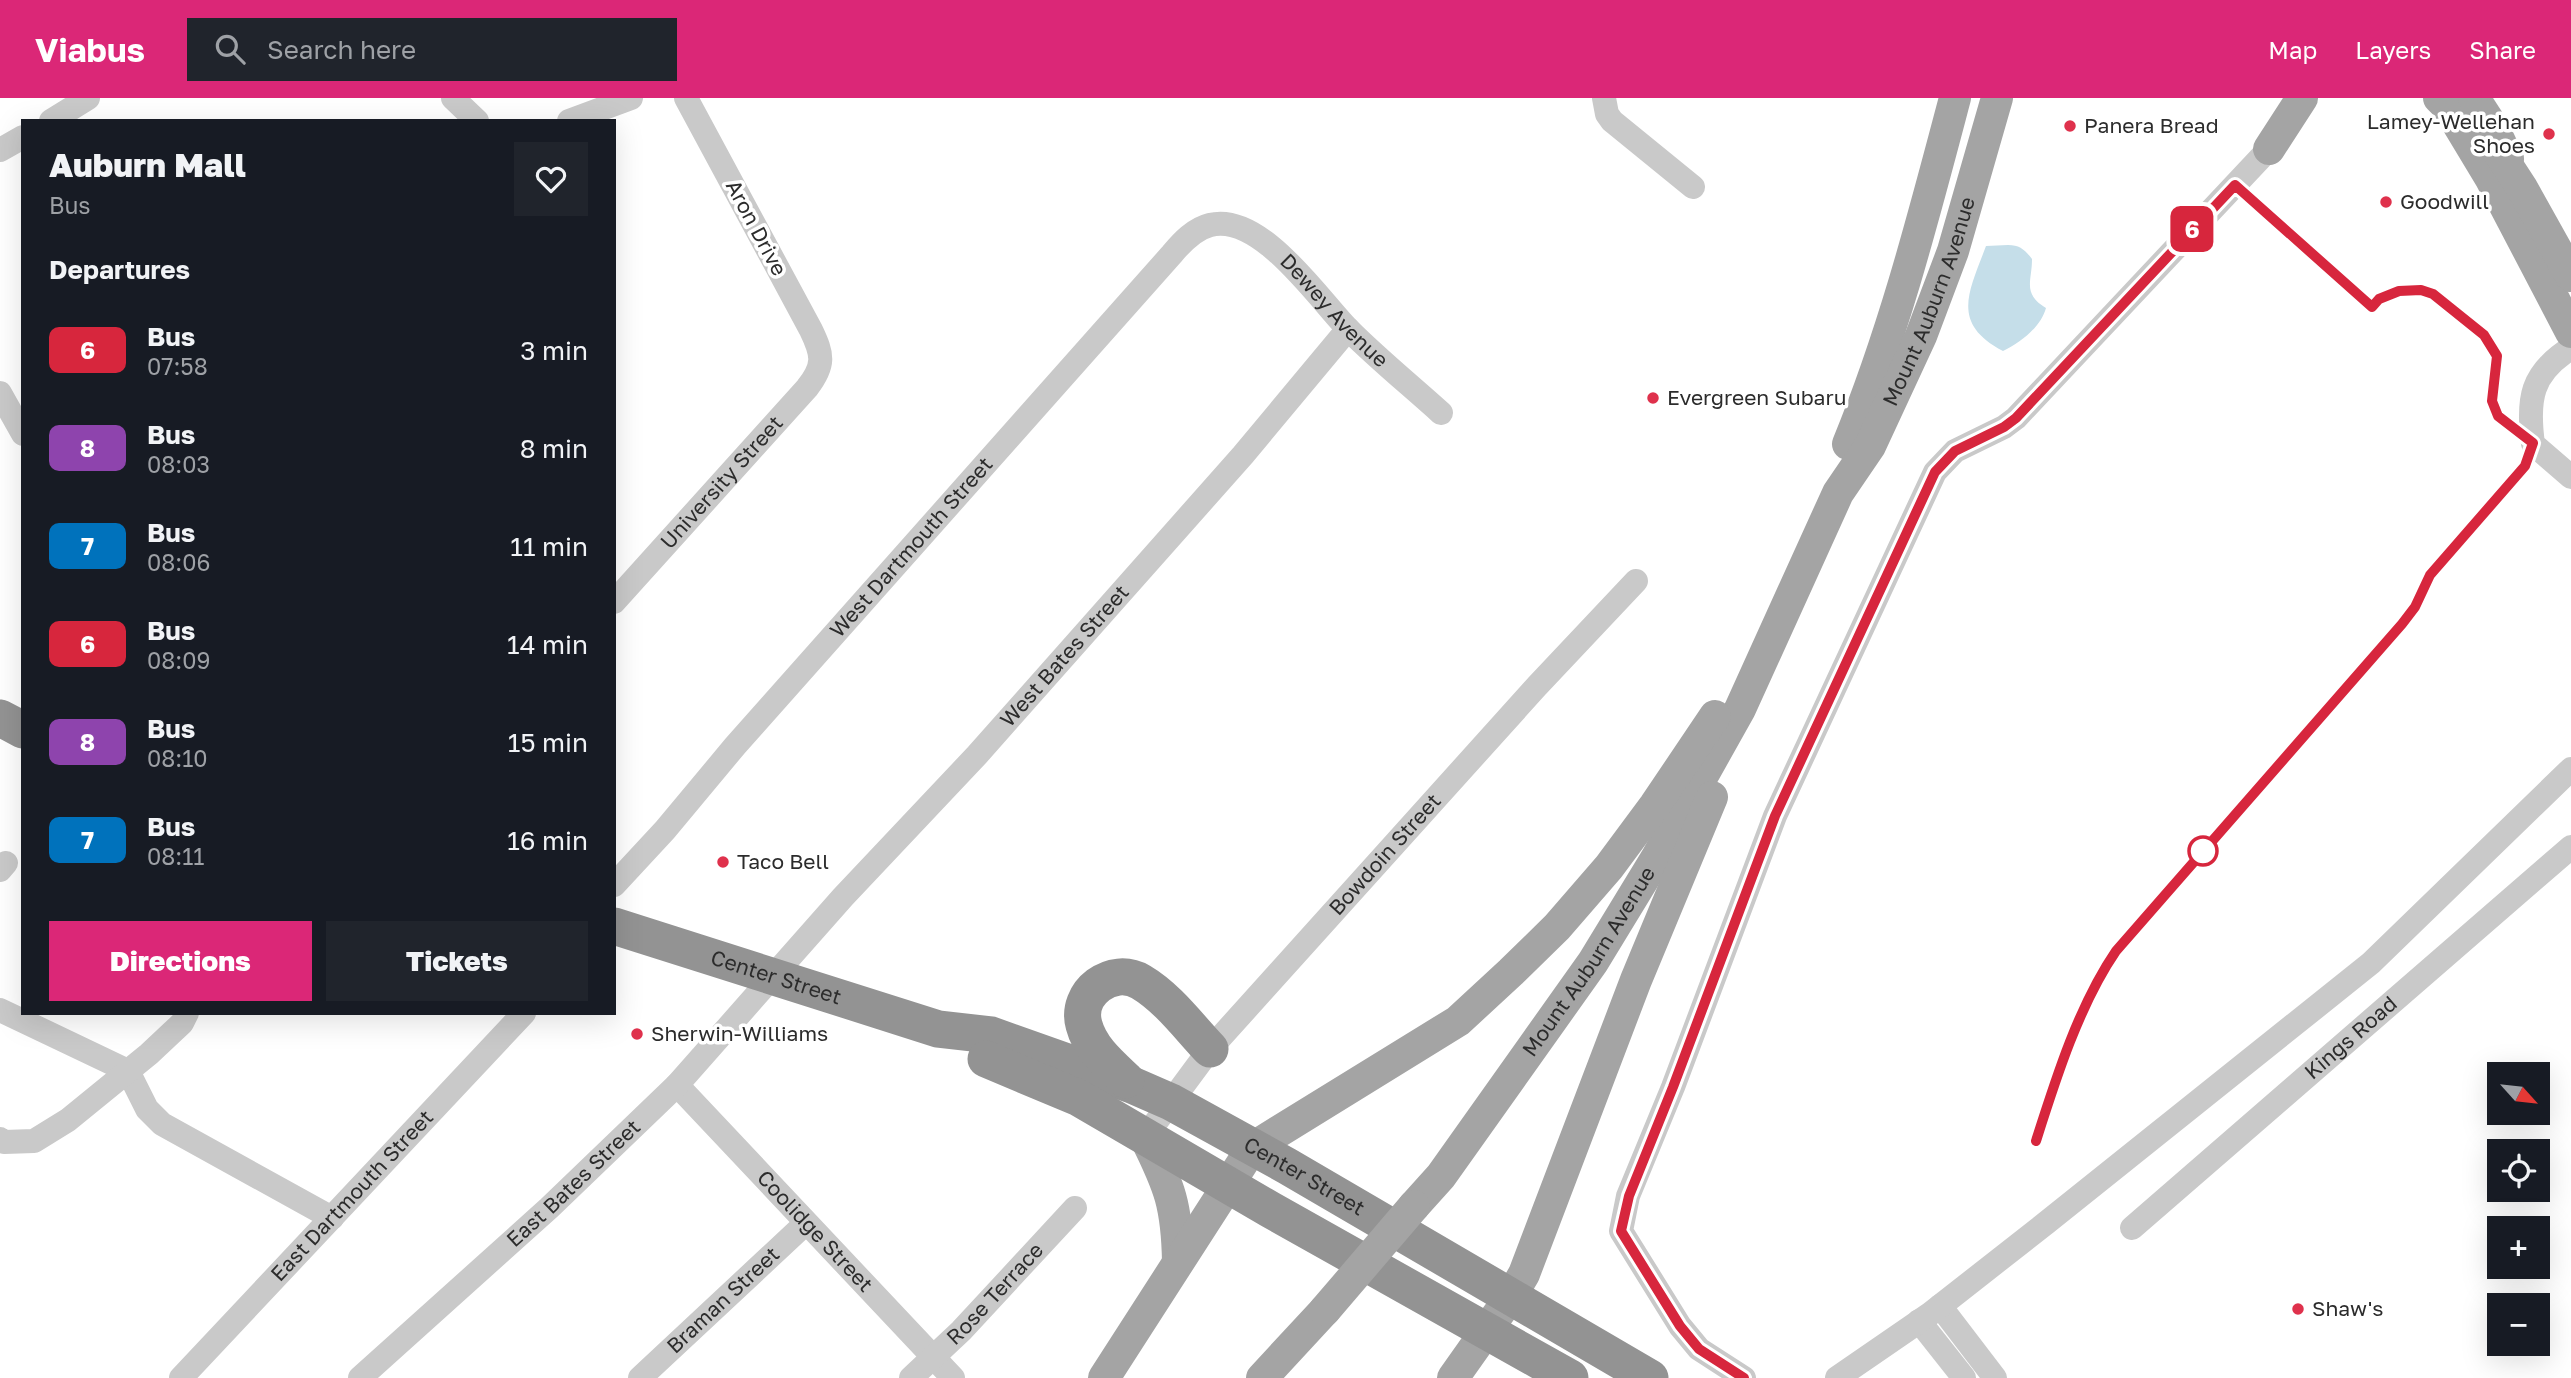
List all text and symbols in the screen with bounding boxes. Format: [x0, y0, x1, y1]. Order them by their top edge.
search box [187, 18, 677, 81]
text: Viabus [35, 30, 145, 69]
icon: search [211, 30, 249, 68]
text: Search here [267, 34, 416, 65]
text: Map [2268, 35, 2317, 64]
text: Layers [2355, 35, 2431, 64]
text: Share [2469, 35, 2536, 64]
place label: Lamey-Wellehan Shoes [2367, 108, 2535, 158]
place label: Panera Bread [2084, 112, 2219, 138]
marker: Panera Bread [2062, 118, 2078, 134]
marker: Lamey-Wellehan Shoes [2541, 126, 2557, 142]
button: heart [514, 142, 588, 216]
text: Auburn Mall [49, 145, 246, 184]
street label: Aron Drive [721, 175, 793, 280]
place label: Goodwill [2400, 188, 2489, 214]
text: Bus [49, 191, 91, 219]
street label: Mount Auburn Avenue [1876, 194, 1980, 410]
marker: Goodwill [2378, 194, 2394, 210]
line badge: 6 [2169, 206, 2215, 252]
text: 6 [2184, 214, 2200, 243]
street label: Dewey Avenue [1275, 248, 1394, 372]
text: Departures [49, 254, 190, 285]
text: Bus [147, 321, 195, 352]
text: 6 [80, 335, 95, 364]
text: 3 min [520, 335, 588, 366]
text: 07:58 [147, 352, 208, 380]
place label: Evergreen Subaru [1667, 384, 1846, 410]
marker: Evergreen Subaru [1645, 390, 1661, 406]
street label: University Street [654, 410, 788, 554]
text: Bus [147, 419, 195, 450]
text: 8 [80, 433, 95, 462]
text: 8 min [520, 433, 588, 464]
text: 08:03 [147, 450, 210, 478]
street label: West Dartmouth Street [824, 451, 998, 642]
text: Bus [147, 517, 195, 548]
text: 7 [81, 531, 94, 560]
text: 11 min [510, 531, 588, 562]
text: 08:06 [147, 548, 210, 576]
street label: West Bates Street [994, 579, 1134, 732]
text: Bus [147, 615, 195, 646]
text: 6 [80, 629, 95, 658]
text: 14 min [507, 629, 588, 660]
text: 08:09 [147, 646, 210, 674]
text: Bus [147, 713, 195, 744]
text: 8 [80, 727, 95, 756]
text: 15 min [508, 727, 588, 758]
text: 08:10 [147, 744, 208, 772]
street label: Bowdoin Street [1323, 788, 1446, 920]
text: Bus [147, 811, 195, 842]
text: 7 [81, 825, 94, 854]
text: 16 min [507, 825, 588, 856]
unlabelled marker [2188, 836, 2218, 866]
text: 08:11 [147, 842, 205, 870]
place label: Taco Bell [737, 848, 829, 874]
marker: Taco Bell [715, 854, 731, 870]
street label: Mount Auburn Avenue [1516, 861, 1660, 1061]
button: Directions [49, 921, 312, 1001]
button: Tickets [326, 921, 588, 1001]
street label: Center Street [708, 944, 845, 1009]
street label: Kings Road [2299, 990, 2402, 1084]
place label: Sherwin-Williams [651, 1020, 828, 1046]
marker: Sherwin-Williams [629, 1026, 645, 1042]
north arrow [2487, 1062, 2550, 1125]
map controls [2487, 1062, 2550, 1356]
street label: East Dartmouth Street [265, 1104, 438, 1286]
street label: East Bates Street [501, 1113, 645, 1252]
street label: Center Street [1239, 1131, 1370, 1221]
button: locate [2487, 1139, 2550, 1202]
street label: Coolidge Street [752, 1164, 879, 1297]
button: + [2487, 1216, 2550, 1279]
street label: Rose Terrace [941, 1237, 1048, 1350]
street label: Braman Street [661, 1241, 784, 1358]
button: − [2487, 1293, 2550, 1356]
place label: Shaw's [2312, 1295, 2383, 1321]
marker: Shaw's [2290, 1301, 2306, 1317]

